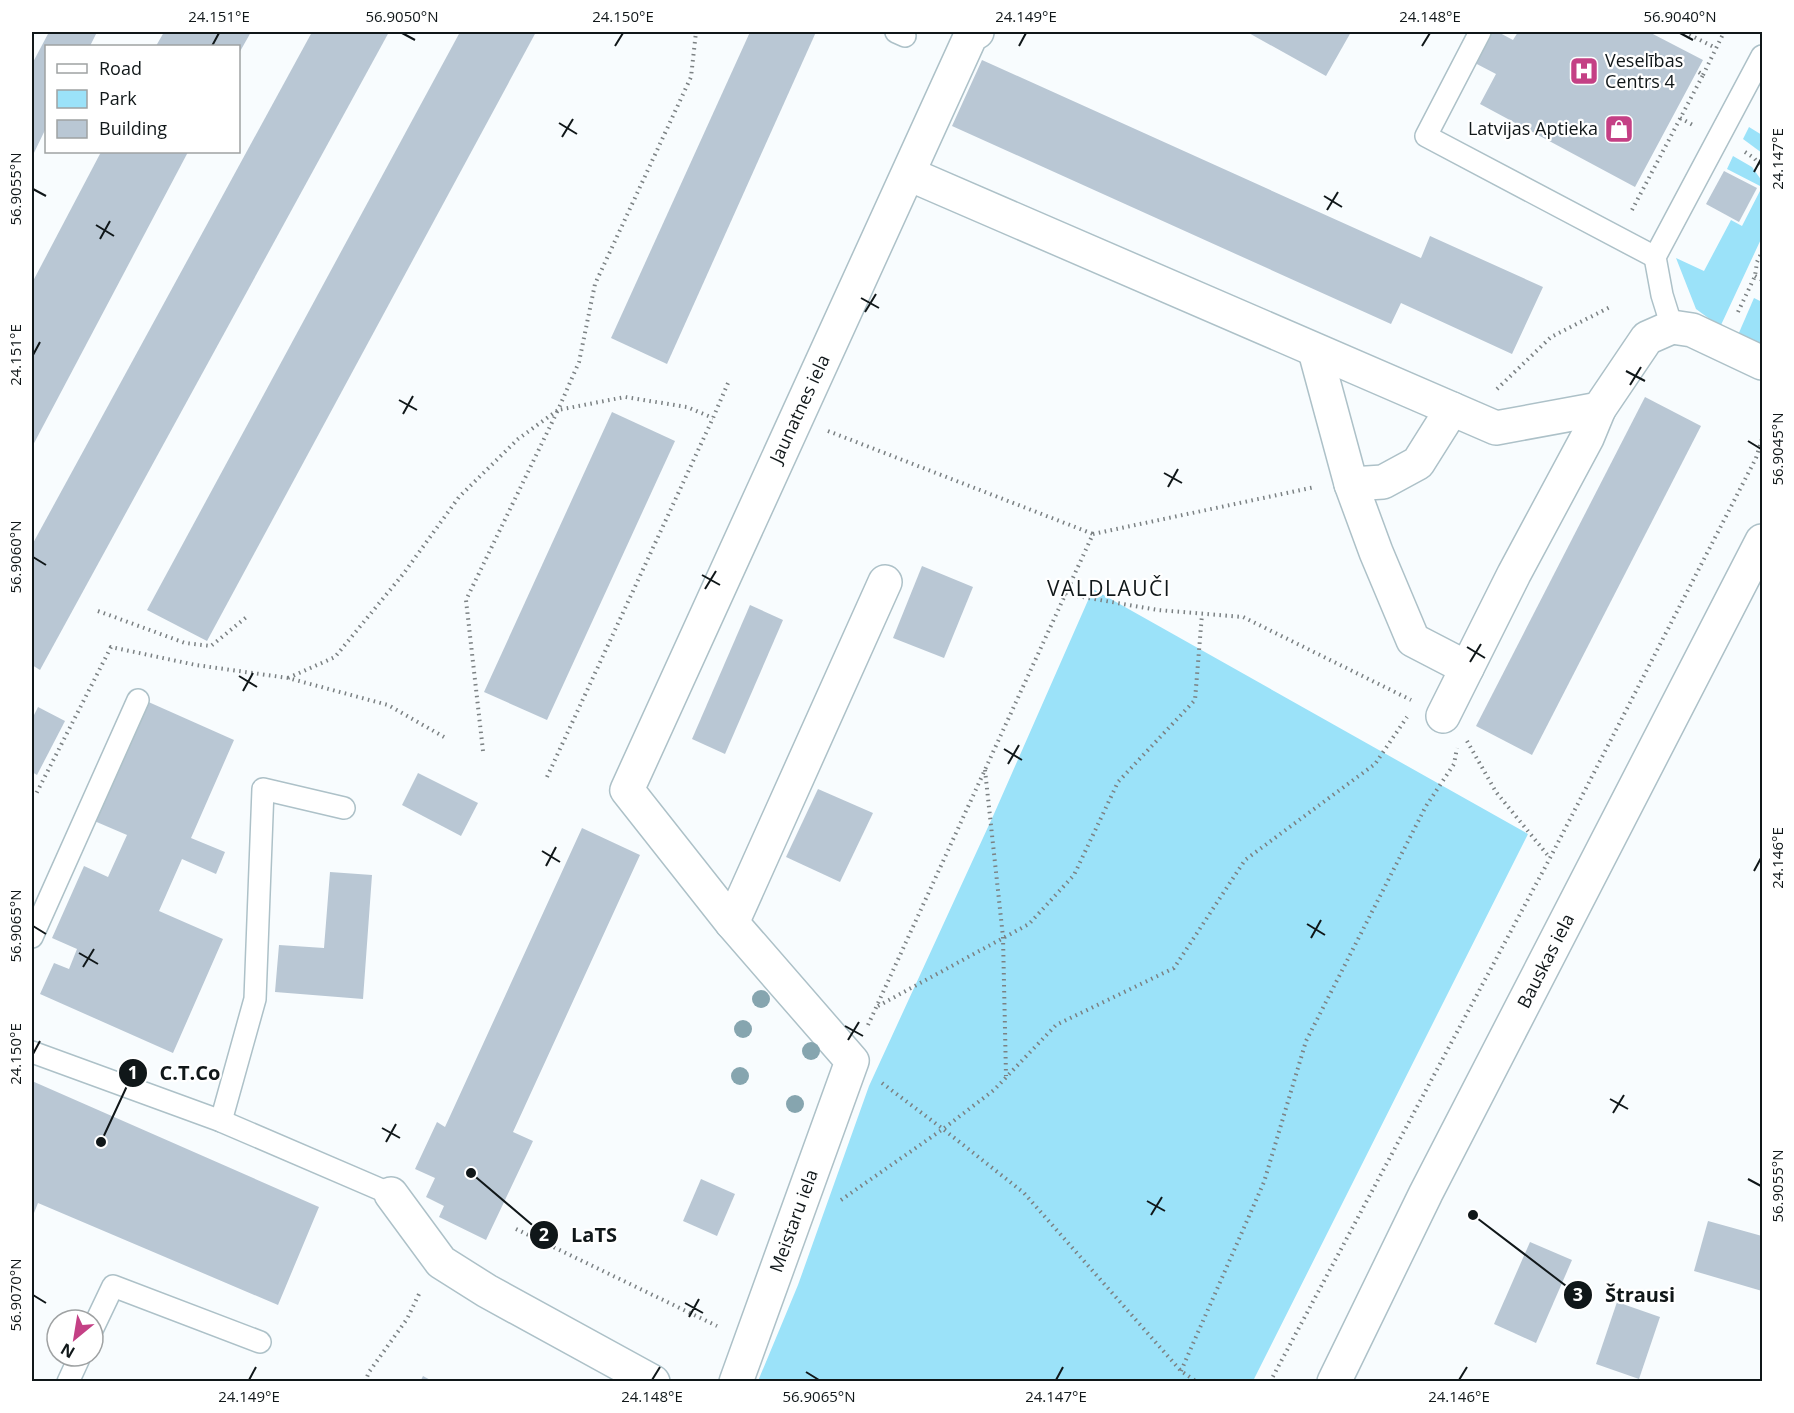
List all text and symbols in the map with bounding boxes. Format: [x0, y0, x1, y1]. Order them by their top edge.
text: 24.151°E [188, 6, 250, 26]
text: 56.9050°N [365, 6, 439, 26]
text: 24.150°E [592, 6, 654, 26]
text: 24.149°E [995, 6, 1057, 26]
text: 24.148°E [1399, 6, 1461, 26]
text: 56.9040°N [1643, 6, 1717, 26]
legend [45, 45, 240, 153]
place label: Veselības Centrs 4 [1605, 48, 1683, 93]
hospital icon: Veselības Centrs 4 [1568, 55, 1600, 87]
text: Road [99, 56, 142, 80]
text: Park [99, 86, 137, 110]
shop icon: Latvijas Aptieka [1603, 113, 1635, 145]
text: Building [99, 116, 167, 140]
place label: Latvijas Aptieka [1468, 116, 1598, 140]
text: 24.147°E [1767, 128, 1787, 190]
text: 56.9055°N [5, 152, 25, 226]
text: 24.151°E [5, 324, 25, 386]
street label: Jaunatnes iela [763, 351, 835, 468]
text: 56.9045°N [1767, 412, 1787, 486]
text: 56.9060°N [5, 520, 25, 594]
district label: VALDLAUČI [1047, 574, 1171, 602]
text: 24.146°E [1767, 827, 1787, 889]
text: 56.9065°N [5, 889, 25, 963]
street label: Bauskas iela [1511, 909, 1579, 1012]
text: 24.150°E [5, 1023, 25, 1085]
callout: C.T.Co [118, 1054, 233, 1092]
text: C.T.Co [160, 1059, 220, 1086]
text: 1 [128, 1060, 138, 1084]
text: 56.9055°N [1767, 1149, 1787, 1223]
street label: Meistaru iela [763, 1166, 823, 1276]
callout: LaTS [529, 1216, 629, 1254]
text: LaTS [571, 1221, 617, 1248]
text: 2 [539, 1222, 549, 1246]
text: 56.9070°N [5, 1258, 25, 1332]
callout: Štrausi [1563, 1276, 1687, 1314]
text: Štrausi [1605, 1281, 1675, 1308]
text: 3 [1573, 1282, 1583, 1306]
north arrow [45, 1308, 105, 1368]
text: N [56, 1338, 79, 1364]
text: 24.149°E [218, 1386, 280, 1406]
text: 24.148°E [621, 1386, 683, 1406]
text: 56.9065°N [782, 1386, 856, 1406]
text: 24.147°E [1025, 1386, 1087, 1406]
text: 24.146°E [1428, 1386, 1490, 1406]

